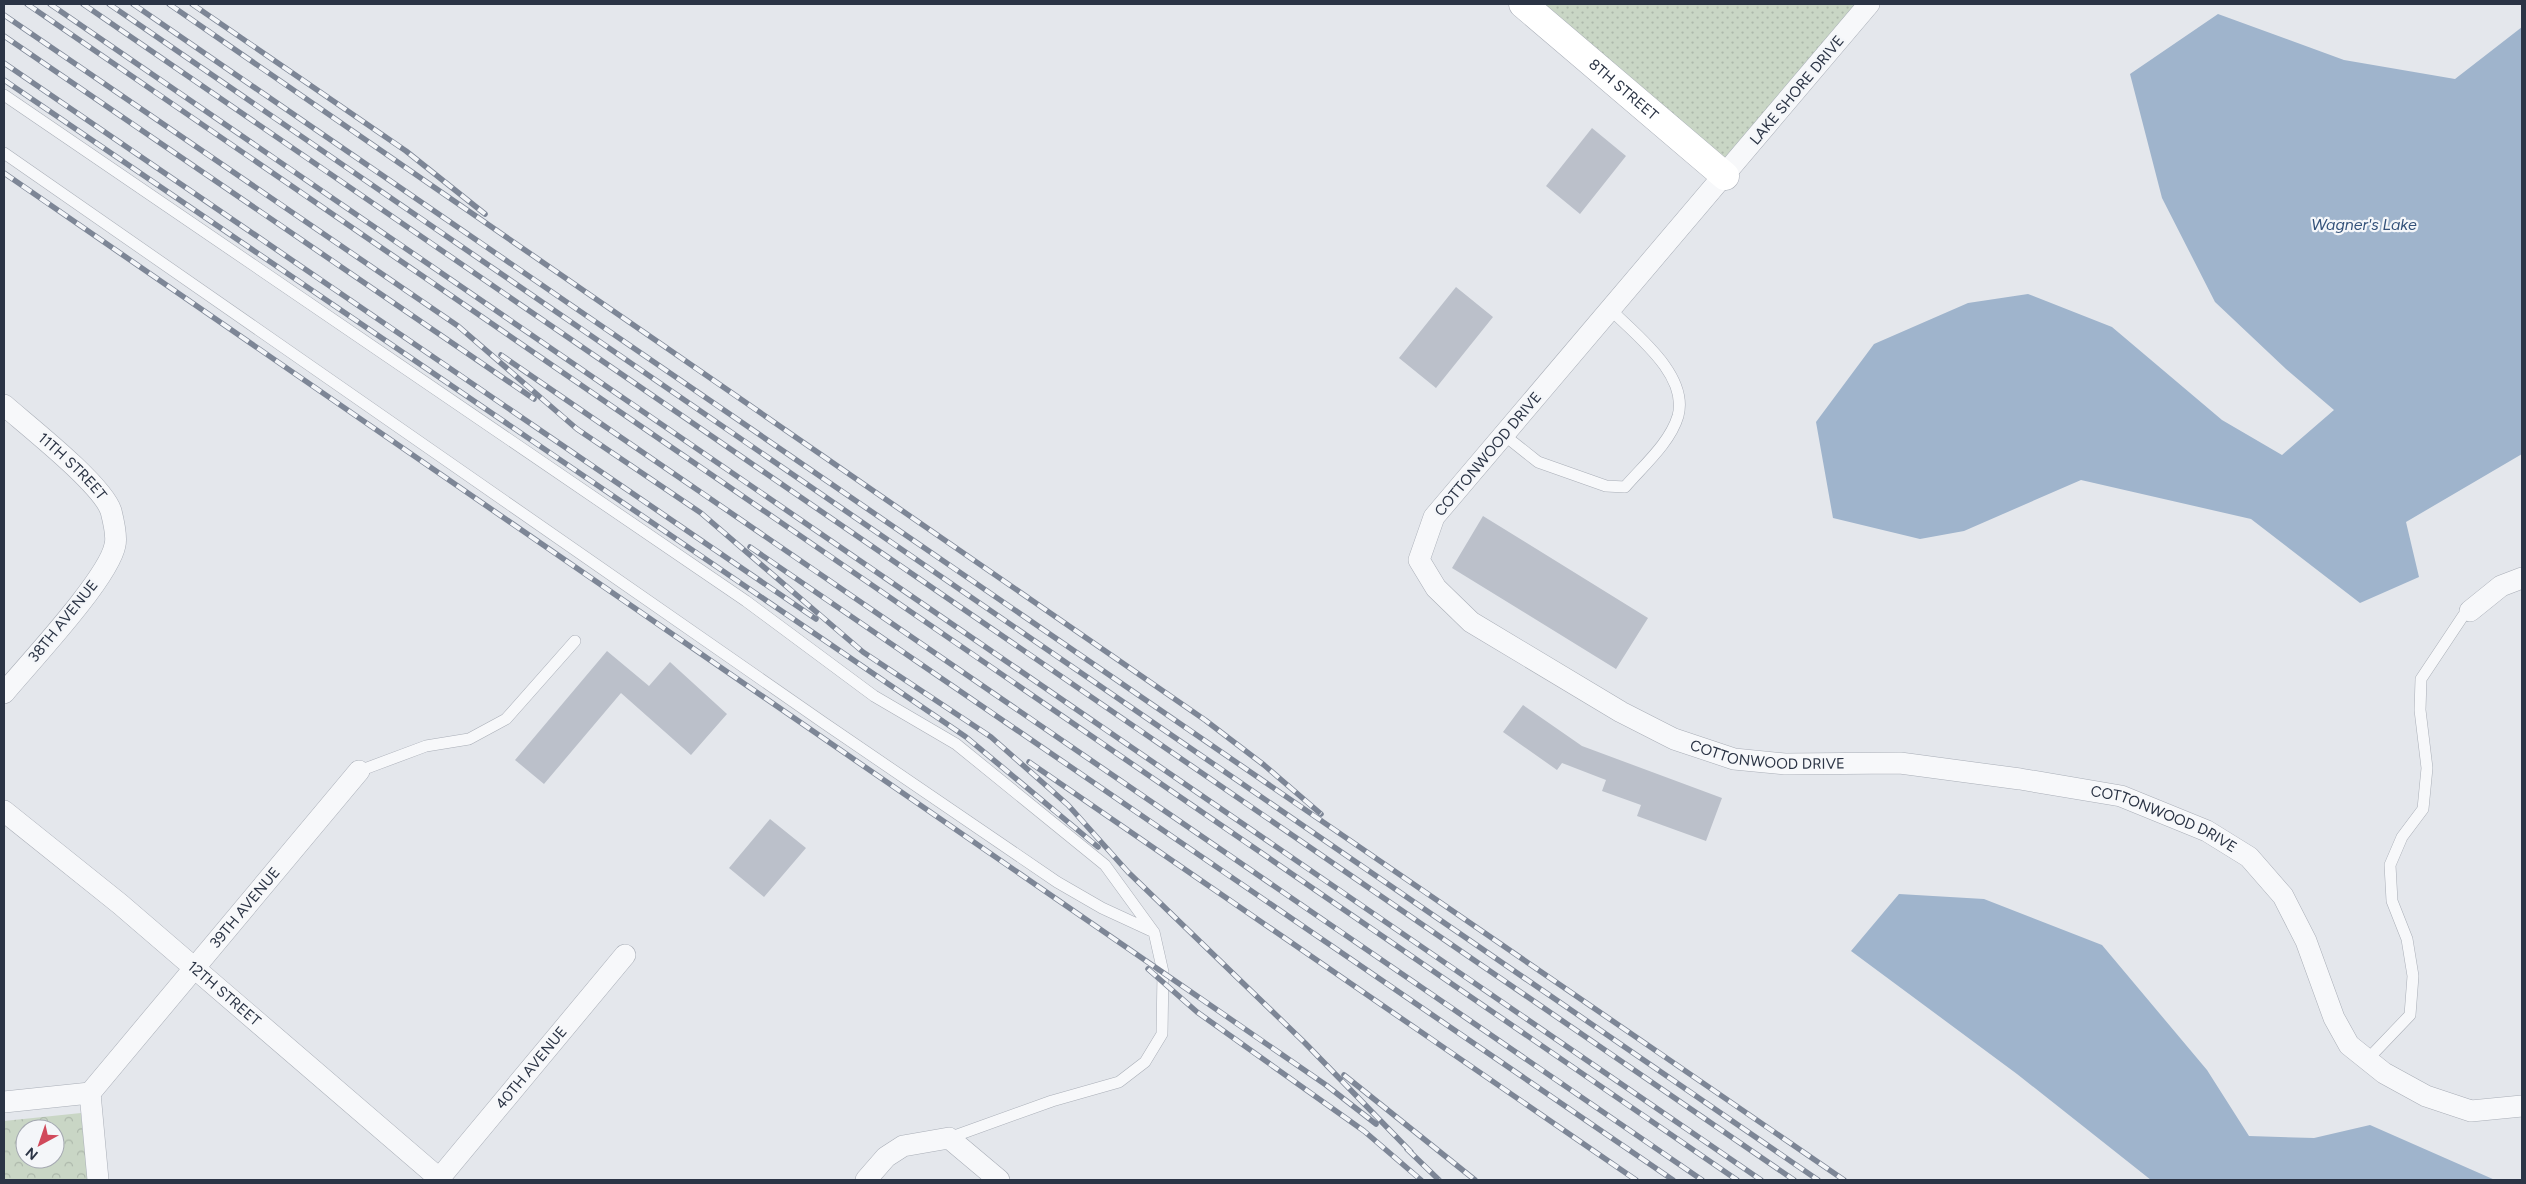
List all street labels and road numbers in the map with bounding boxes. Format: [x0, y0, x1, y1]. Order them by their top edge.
street label: LAKE SHORE DRIVE [1746, 32, 1848, 148]
street label: 8TH STREET [1585, 55, 1662, 125]
street label: COTTONWOOD DRIVE [1431, 388, 1545, 520]
street label: 11TH STREET [34, 429, 111, 504]
street label: 38TH AVENUE [24, 576, 102, 666]
street label: COTTONWOOD DRIVE [1688, 736, 1845, 773]
street label: COTTONWOOD DRIVE [2089, 782, 2240, 856]
street label: 39TH AVENUE [206, 864, 284, 952]
street label: 12TH STREET [184, 957, 265, 1030]
street label: 40TH AVENUE [492, 1023, 571, 1113]

